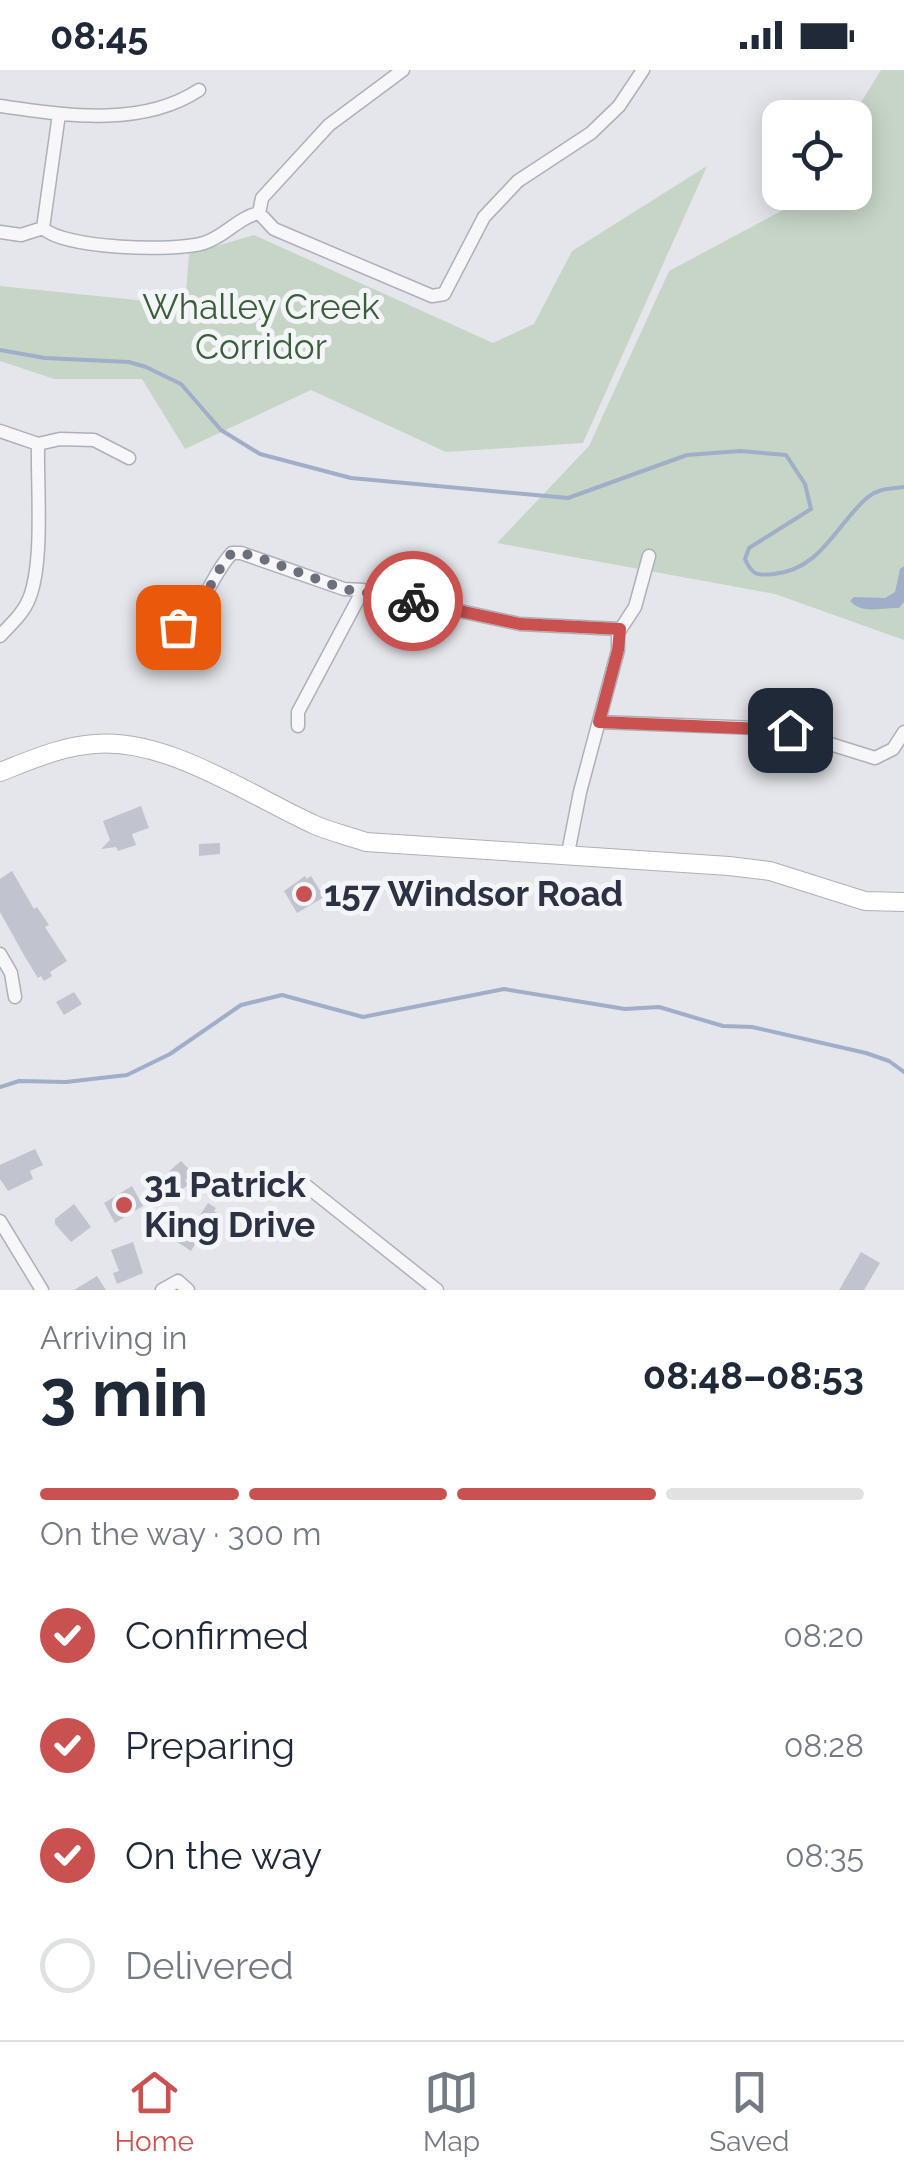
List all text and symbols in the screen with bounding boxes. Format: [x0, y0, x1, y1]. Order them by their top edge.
text: 08:45 [50, 13, 148, 58]
map controls [762, 100, 872, 210]
button: locate [762, 100, 872, 210]
park label: Whalley Creek Corridor [142, 286, 380, 367]
courier [363, 551, 463, 651]
icon: bike [386, 574, 441, 629]
pin [136, 585, 221, 670]
icon: bag [151, 600, 206, 655]
pin [748, 688, 833, 773]
icon: home [763, 703, 818, 758]
place label: 157 Windsor Road [324, 873, 623, 914]
marker: 157 Windsor Road [293, 883, 315, 905]
place label: 31 Patrick King Drive [144, 1164, 315, 1245]
marker: 31 Patrick King Drive [113, 1194, 135, 1216]
text: Arriving in [40, 1319, 187, 1356]
text: 08:48–08:53 [643, 1353, 864, 1398]
text: 3 min [40, 1355, 208, 1431]
text: On the way · 300 m [40, 1515, 321, 1552]
icon: check [40, 1608, 95, 1663]
text: Confirmed [125, 1613, 309, 1658]
text: 08:20 [783, 1617, 864, 1654]
icon: check [40, 1718, 95, 1773]
text: Preparing [125, 1723, 295, 1768]
text: 08:28 [784, 1727, 864, 1764]
icon: check [40, 1828, 95, 1883]
text: On the way [125, 1833, 322, 1878]
text: 08:35 [785, 1837, 864, 1874]
text: Delivered [125, 1943, 294, 1988]
tab: Home [115, 2065, 194, 2158]
tab: Map [423, 2065, 480, 2158]
tab: Saved [709, 2065, 789, 2158]

